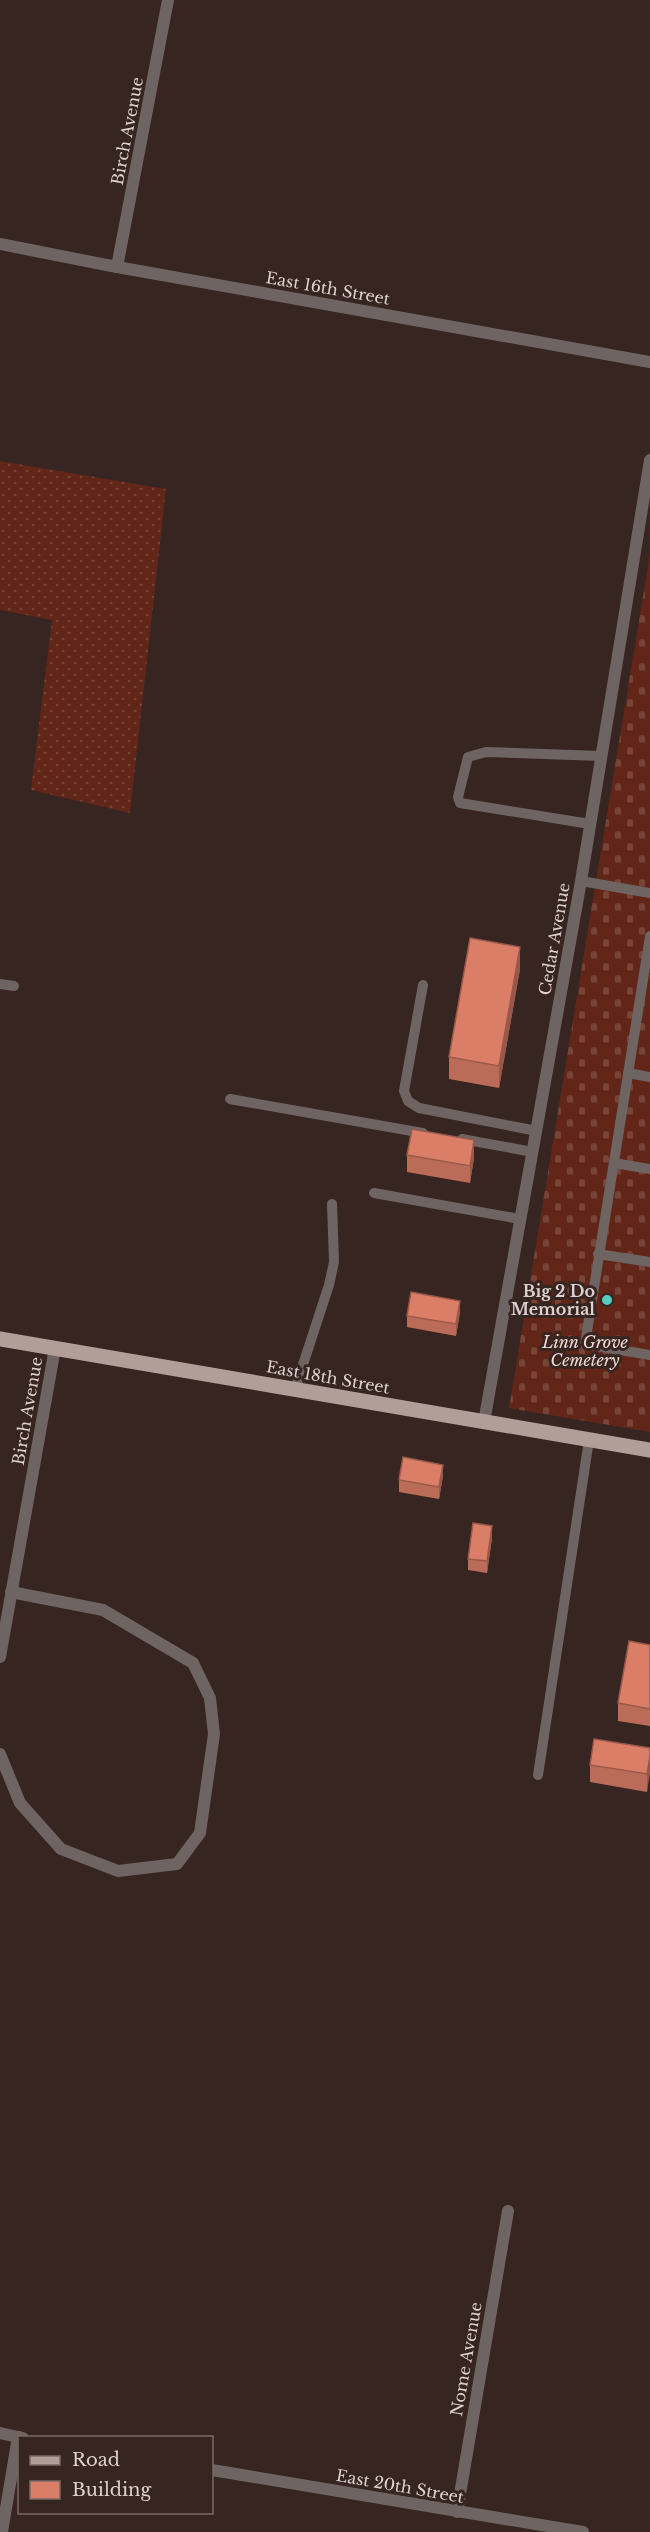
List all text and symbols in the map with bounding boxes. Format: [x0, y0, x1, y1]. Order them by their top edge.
street label: Birch Avenue [107, 75, 147, 187]
street label: East 16th Street [264, 267, 392, 309]
street label: Cedar Avenue [534, 881, 574, 997]
place label: Big 2 Do Memorial [511, 1281, 595, 1319]
marker: Big 2 Do Memorial [600, 1293, 614, 1307]
park label: Linn Grove Cemetery [541, 1332, 628, 1370]
street label: Birch Avenue [8, 1355, 46, 1467]
street label: East 18th Street [265, 1356, 391, 1398]
street label: Nome Avenue [446, 2300, 486, 2418]
legend [18, 2436, 213, 2514]
text: Road [72, 2449, 120, 2471]
street label: East 20th Street [335, 2465, 465, 2507]
text: Building [72, 2479, 151, 2501]

